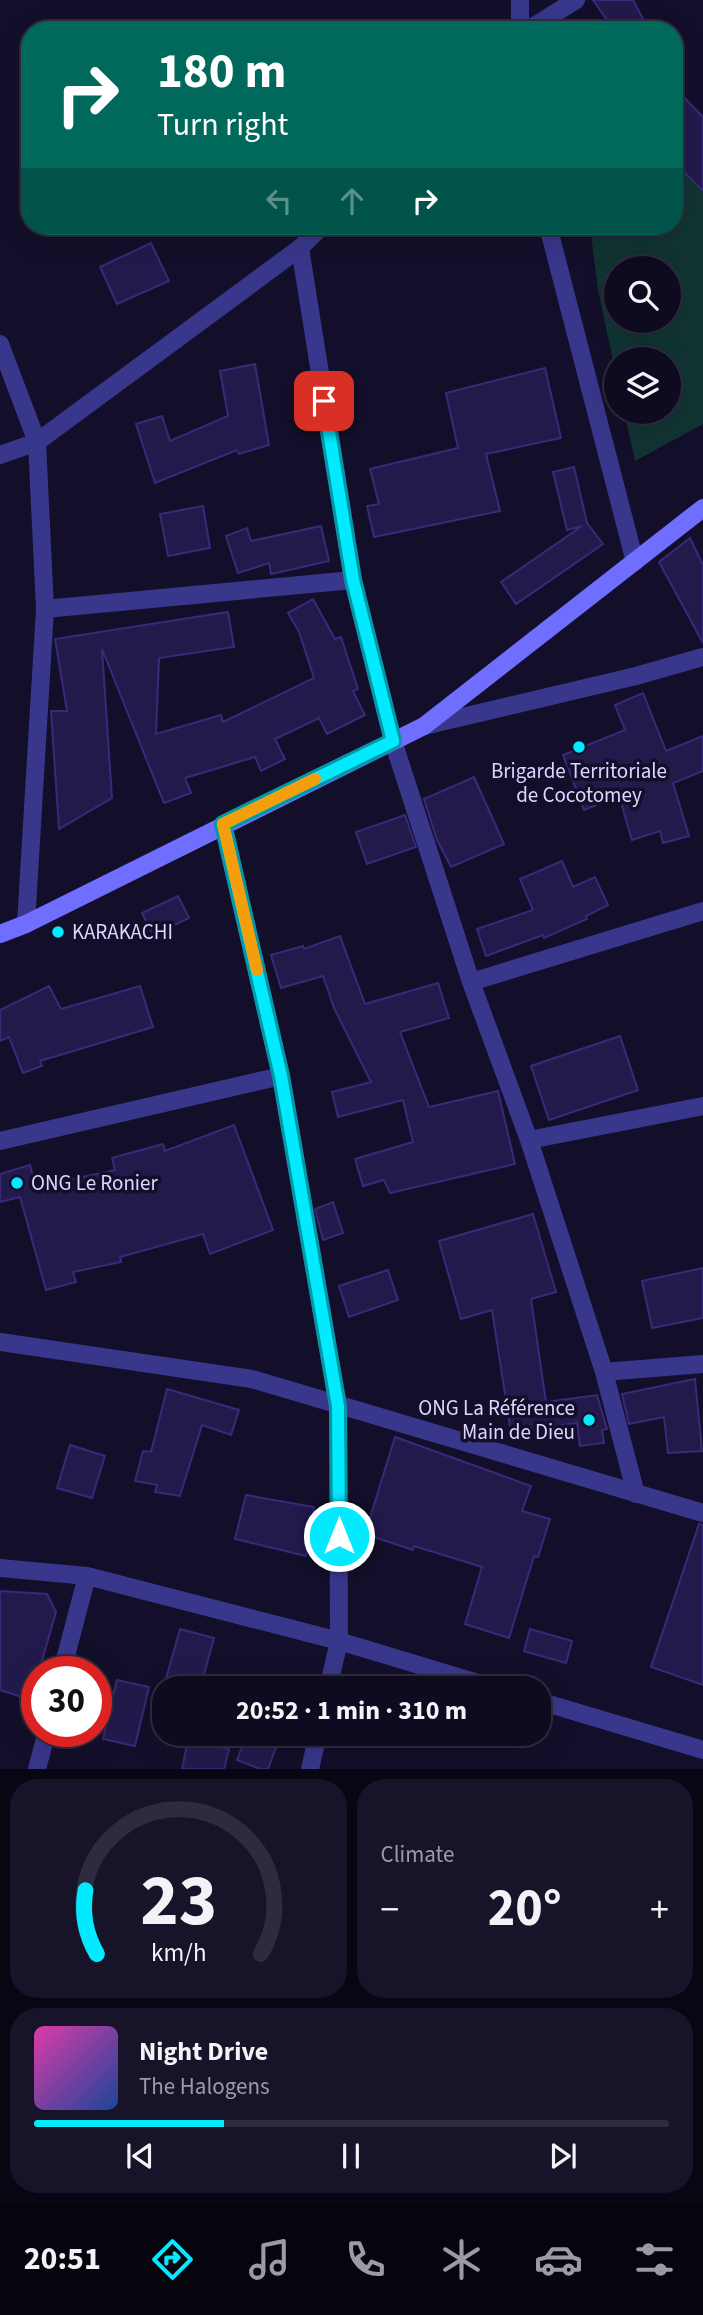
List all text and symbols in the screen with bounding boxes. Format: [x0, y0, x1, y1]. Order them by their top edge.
text: 180 m [157, 37, 286, 107]
icon: right [42, 49, 133, 140]
text: Turn right [157, 102, 288, 148]
icon: left [260, 182, 298, 220]
icon: ahead [333, 182, 371, 220]
icon: right [406, 182, 444, 220]
map controls [604, 256, 681, 424]
button: search [604, 256, 681, 333]
button: layers [604, 347, 681, 424]
pin [294, 371, 354, 431]
icon: arrive [305, 382, 343, 420]
marker: Brigarde Territoriale de Cocotomey [571, 739, 587, 755]
place label: Brigarde Territoriale de Cocotomey [491, 756, 667, 810]
place label: KARAKACHI [72, 917, 173, 947]
marker: KARAKACHI [50, 924, 66, 940]
place label: ONG Le Ronier [31, 1168, 158, 1198]
marker: ONG Le Ronier [9, 1175, 25, 1191]
place label: ONG La Référence Main de Dieu [418, 1393, 575, 1447]
marker: ONG La Référence Main de Dieu [581, 1412, 597, 1428]
position arrow [302, 1499, 376, 1573]
speed limit sign: 30 [21, 1656, 112, 1747]
text: 20:52 · 1 min · 310 m [236, 1692, 467, 1729]
text: Climate [381, 1838, 454, 1871]
text: 23 [140, 1850, 217, 1954]
text: 20° [488, 1872, 562, 1946]
text: − [381, 1883, 399, 1937]
text: + [650, 1883, 669, 1937]
text: km/h [151, 1935, 206, 1971]
text: Night Drive [139, 2033, 268, 2070]
text: The Halogens [139, 2070, 270, 2103]
icon: previous [121, 2137, 159, 2175]
icon: pause [332, 2137, 370, 2175]
icon: next [544, 2137, 582, 2175]
icon: directions [148, 2235, 197, 2284]
icon: music [245, 2235, 294, 2284]
icon: phone [341, 2235, 390, 2284]
icon: climate [437, 2235, 486, 2284]
icon: car [534, 2235, 583, 2284]
icon: filters [630, 2235, 679, 2284]
text: 20:51 [24, 2236, 101, 2282]

